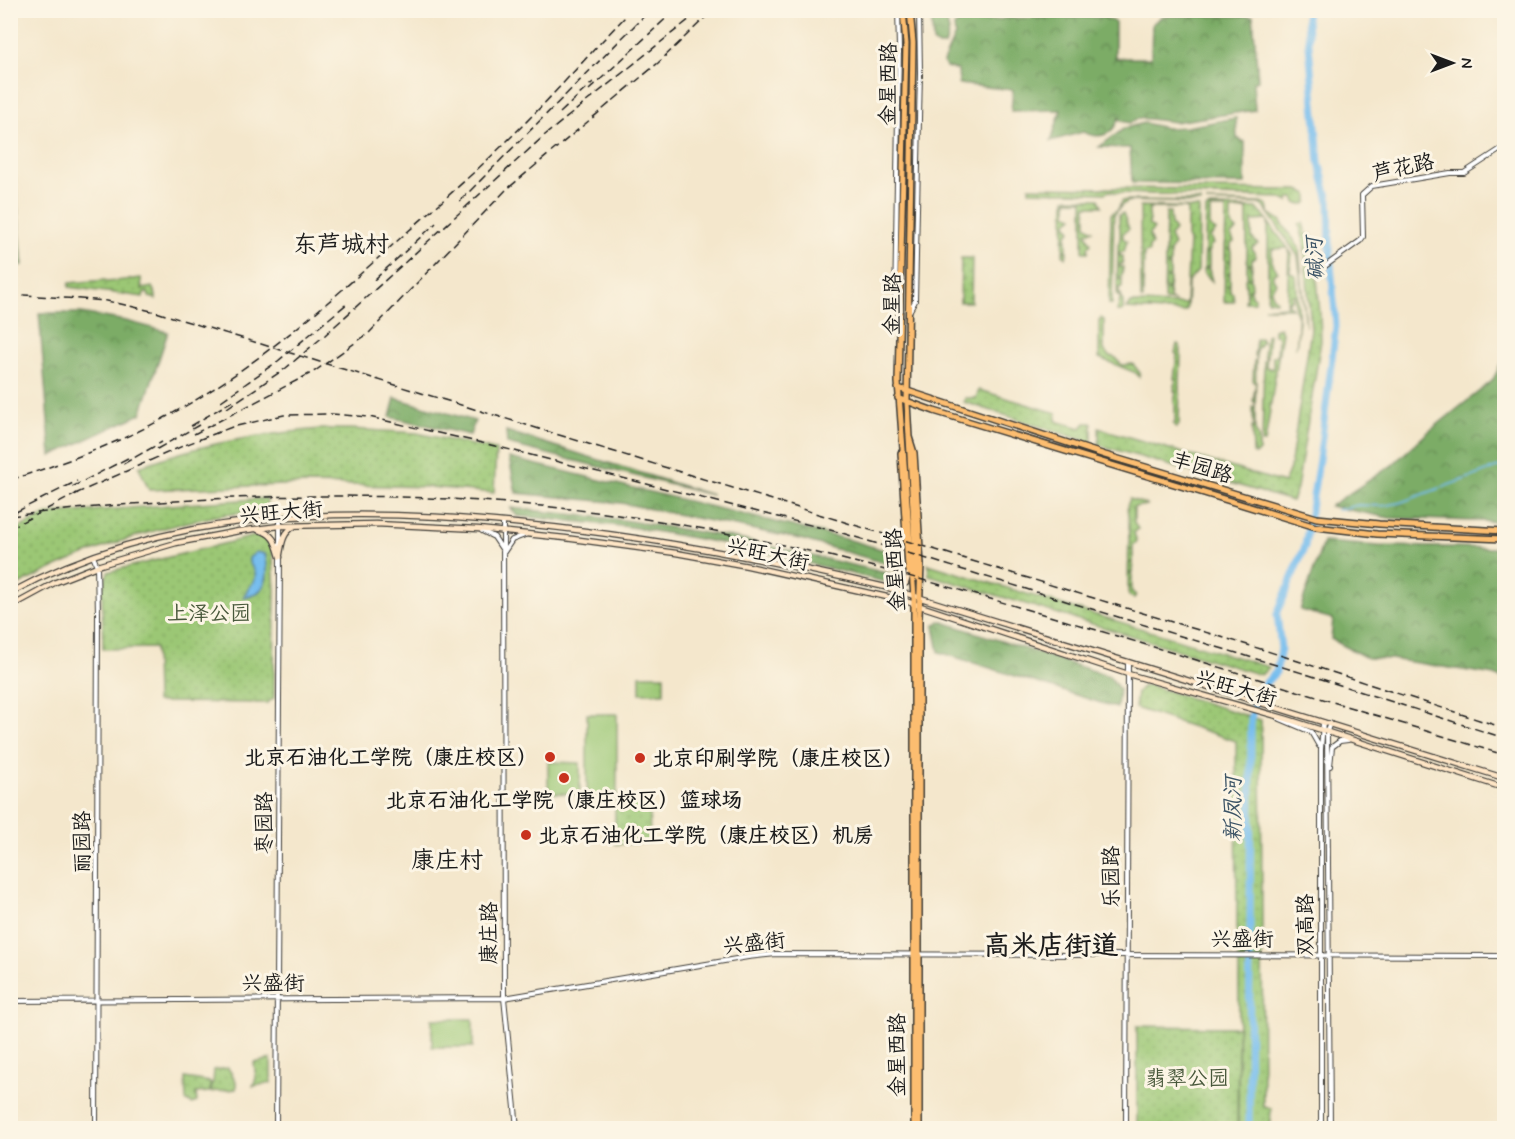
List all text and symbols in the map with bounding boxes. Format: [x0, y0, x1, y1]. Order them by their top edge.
north arrow [1422, 33, 1482, 93]
street label: 金星西路 [874, 42, 904, 126]
text: N [1455, 58, 1476, 68]
street label: 芦花路 [1369, 148, 1437, 188]
district label: 东芦城村 [293, 230, 389, 261]
water label: 碱河 [1301, 233, 1331, 282]
street label: 金星路 [878, 272, 908, 336]
street label: 丰园路 [1167, 445, 1236, 491]
street label: 兴旺大街 [238, 495, 324, 531]
street label: 金星西路 [880, 527, 912, 613]
street label: 兴旺大街 [724, 533, 812, 577]
park label: 上泽公园 [167, 600, 251, 628]
street label: 兴旺大街 [1191, 664, 1280, 714]
place label: 北京石油化工学院（康庄校区） [244, 744, 538, 772]
place label: 北京印刷学院（康庄校区） [652, 745, 904, 773]
marker: 北京石油化工学院（康庄校区） [543, 750, 557, 764]
marker: 北京印刷学院（康庄校区） [633, 751, 647, 765]
marker: 北京石油化工学院（康庄校区）篮球场 [557, 771, 571, 785]
water label: 新凤河 [1220, 773, 1248, 842]
place label: 北京石油化工学院（康庄校区）篮球场 [386, 787, 743, 815]
street label: 枣园路 [251, 792, 279, 855]
street label: 丽园路 [69, 811, 97, 874]
place label: 北京石油化工学院（康庄校区）机房 [538, 822, 874, 850]
marker: 北京石油化工学院（康庄校区）机房 [519, 828, 533, 842]
district label: 康庄村 [411, 846, 483, 877]
street label: 乐园路 [1098, 846, 1126, 909]
street label: 双高路 [1292, 894, 1320, 957]
street label: 康庄路 [476, 902, 504, 965]
street label: 兴盛街 [1211, 926, 1274, 954]
street label: 兴盛街 [721, 927, 787, 961]
district label: 高米店街道 [984, 929, 1119, 964]
street label: 兴盛街 [242, 970, 305, 998]
street label: 金星西路 [884, 1013, 912, 1097]
park label: 翡翠公园 [1145, 1065, 1229, 1093]

